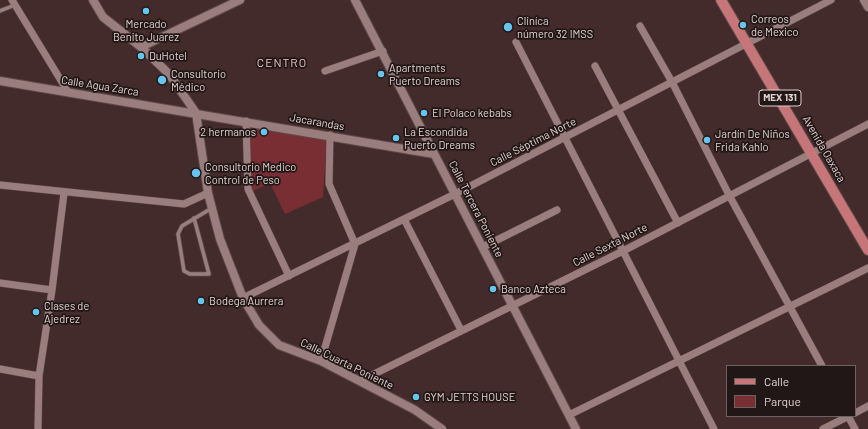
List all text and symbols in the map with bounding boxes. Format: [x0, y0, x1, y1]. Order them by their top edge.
marker: Mercado Benito Juarez [141, 6, 151, 16]
place label: Correos de Mexico [751, 12, 798, 38]
place label: Cliníca número 32 IMSS [517, 14, 593, 40]
place label: Mercado Benito Juarez [113, 17, 179, 43]
marker: Correos de Mexico [738, 20, 748, 30]
marker: Cliníca número 32 IMSS [502, 21, 514, 33]
place label: DuHotel [149, 49, 187, 63]
marker: DuHotel [136, 51, 146, 61]
district label: CENTRO [257, 56, 307, 70]
place label: Apartments Puerto Dreams [389, 61, 460, 87]
place label: Consultorio Médico [171, 67, 226, 93]
marker: Apartments Puerto Dreams [376, 69, 386, 79]
street label: Calle Agua Zarca [60, 73, 140, 99]
marker: Consultorio Médico [156, 74, 168, 86]
road number: MEX 131 [759, 90, 801, 106]
place label: El Polaco kebabs [432, 106, 512, 120]
marker: El Polaco kebabs [419, 108, 429, 118]
street label: Jacarandas [288, 111, 346, 133]
street label: Avenida Oaxaca [800, 113, 848, 185]
street label: Calle Séptima Norte [488, 115, 578, 169]
place label: 2 hermanos [200, 125, 256, 139]
place label: La Escondida Puerto Dreams [404, 125, 475, 151]
marker: 2 hermanos [259, 127, 269, 137]
place label: Jardín De Niños Frida Kahlo [715, 127, 790, 153]
marker: La Escondida Puerto Dreams [391, 133, 401, 143]
marker: Jardín De Niños Frida Kahlo [702, 135, 712, 145]
street label: Calle Tercera Poniente [446, 159, 506, 259]
place label: Consultorio Medico Control de Peso [205, 160, 296, 186]
marker: Consultorio Medico Control de Peso [190, 167, 202, 179]
street label: Calle Sexta Norte [571, 221, 649, 269]
place label: Banco Azteca [501, 282, 566, 296]
marker: Banco Azteca [488, 284, 498, 294]
place label: Bodega Aurrera [209, 294, 283, 308]
marker: Bodega Aurrera [196, 296, 206, 306]
place label: Clases de Ajedrez [44, 299, 89, 325]
marker: Clases de Ajedrez [31, 307, 41, 317]
street label: Calle Cuarta Poniente [298, 336, 396, 392]
legend [726, 365, 856, 417]
text: Calle [764, 374, 789, 388]
place label: GYM JETTS HOUSE [424, 390, 515, 404]
marker: GYM JETTS HOUSE [411, 392, 421, 402]
text: Parque [764, 394, 801, 408]

